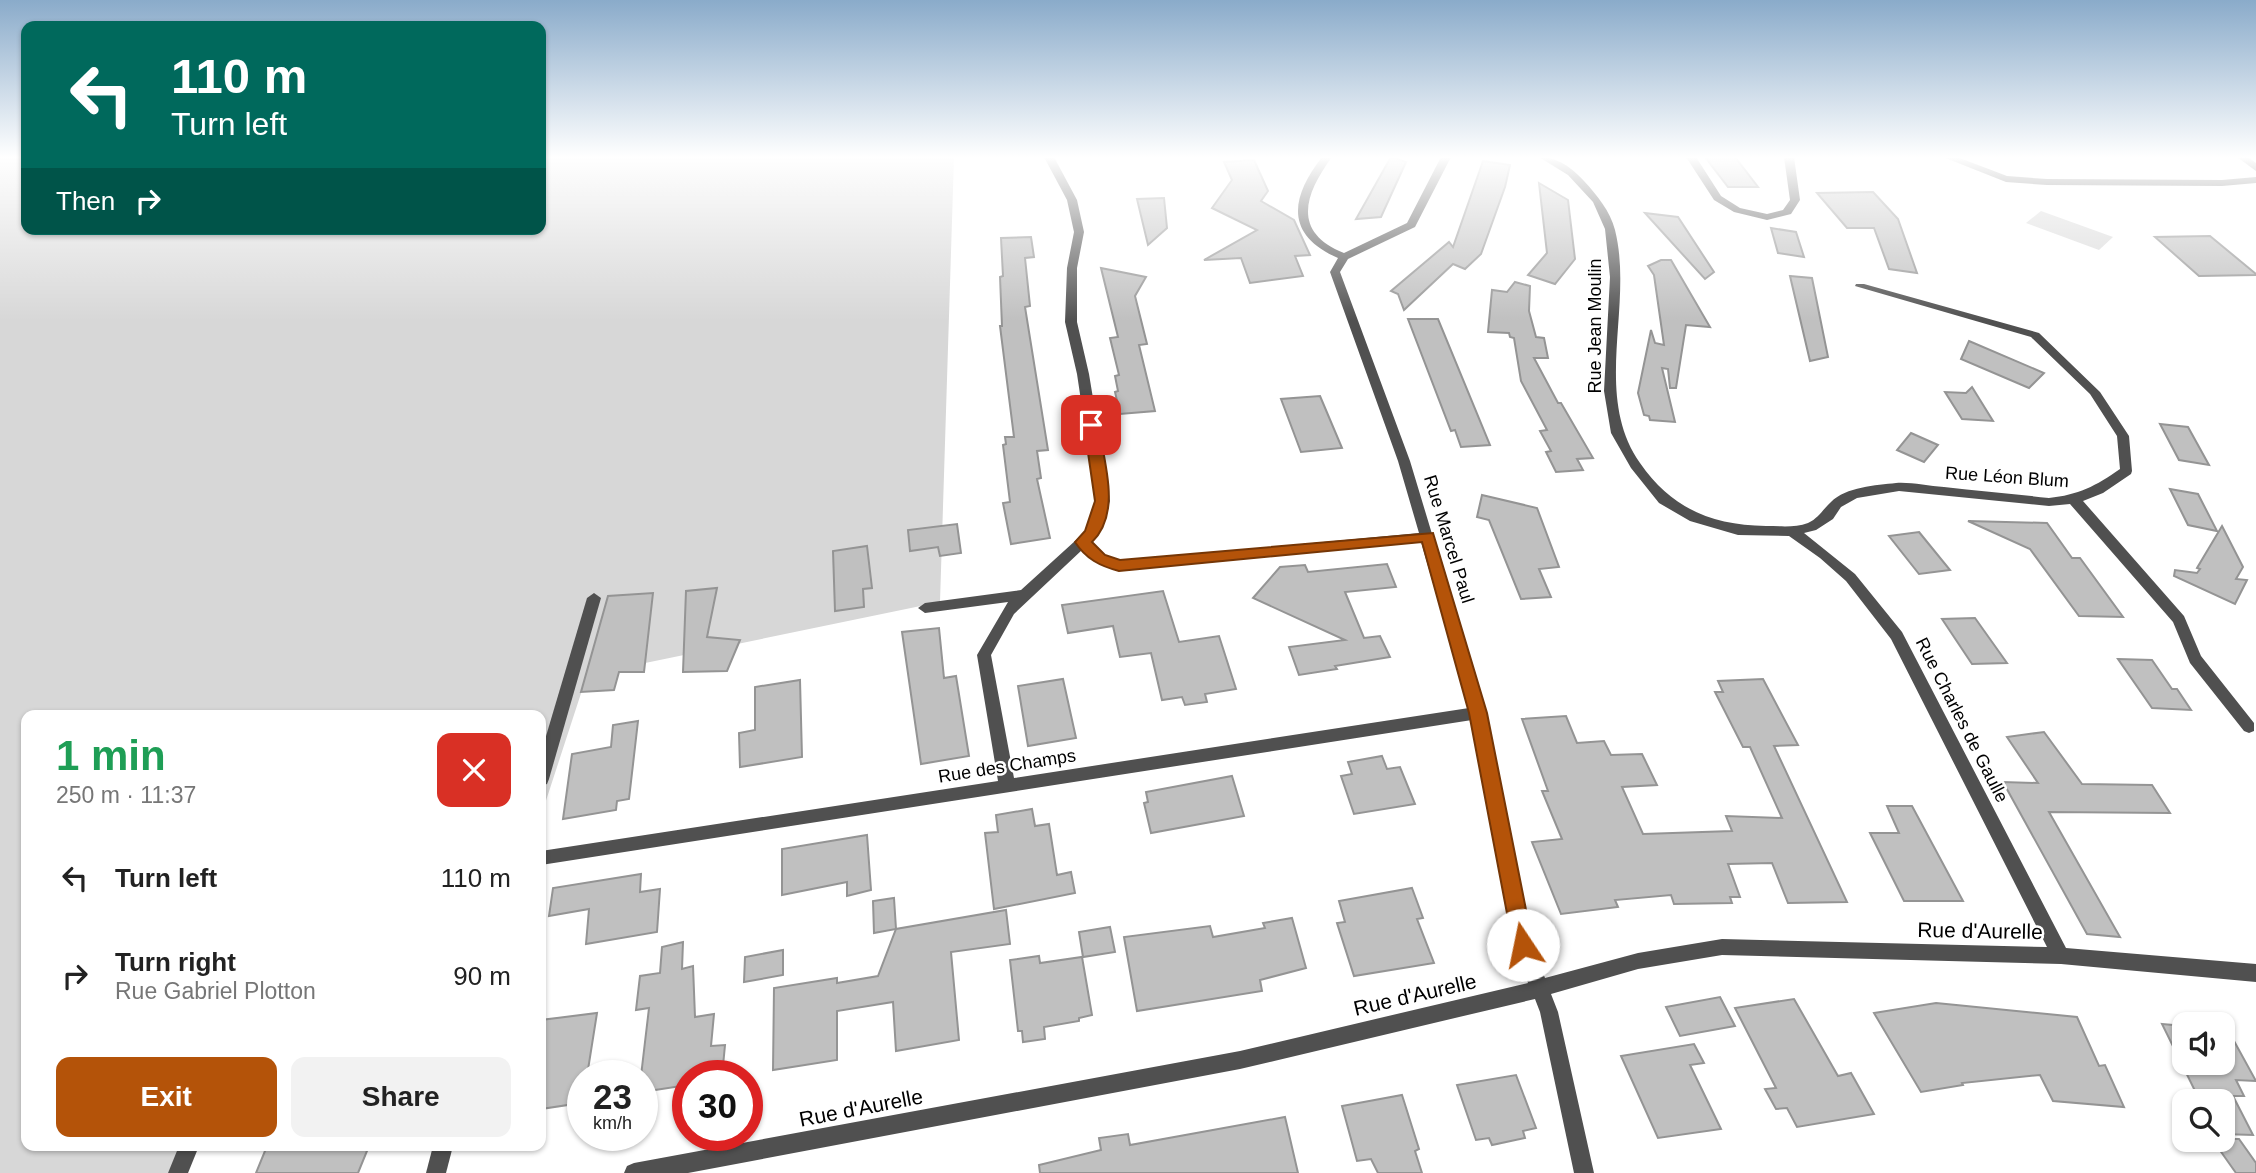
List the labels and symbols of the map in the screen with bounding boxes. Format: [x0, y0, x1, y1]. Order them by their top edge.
street label: Rue Jean Moulin [1585, 258, 1605, 394]
pin [1061, 395, 1121, 455]
street label: Rue Léon Blum [1944, 463, 2070, 491]
street label: Rue Marcel Paul [1420, 472, 1478, 606]
street label: Rue Charles de Gaulle [1912, 634, 2012, 806]
street label: Rue des Champs [937, 745, 1077, 787]
position arrow [1486, 908, 1560, 982]
street label: Rue d'Aurelle [1917, 918, 2043, 943]
street label: Rue d'Aurelle [1351, 969, 1479, 1020]
speed limit sign: 30 [672, 1060, 763, 1151]
street label: Rue d'Aurelle [797, 1084, 925, 1131]

